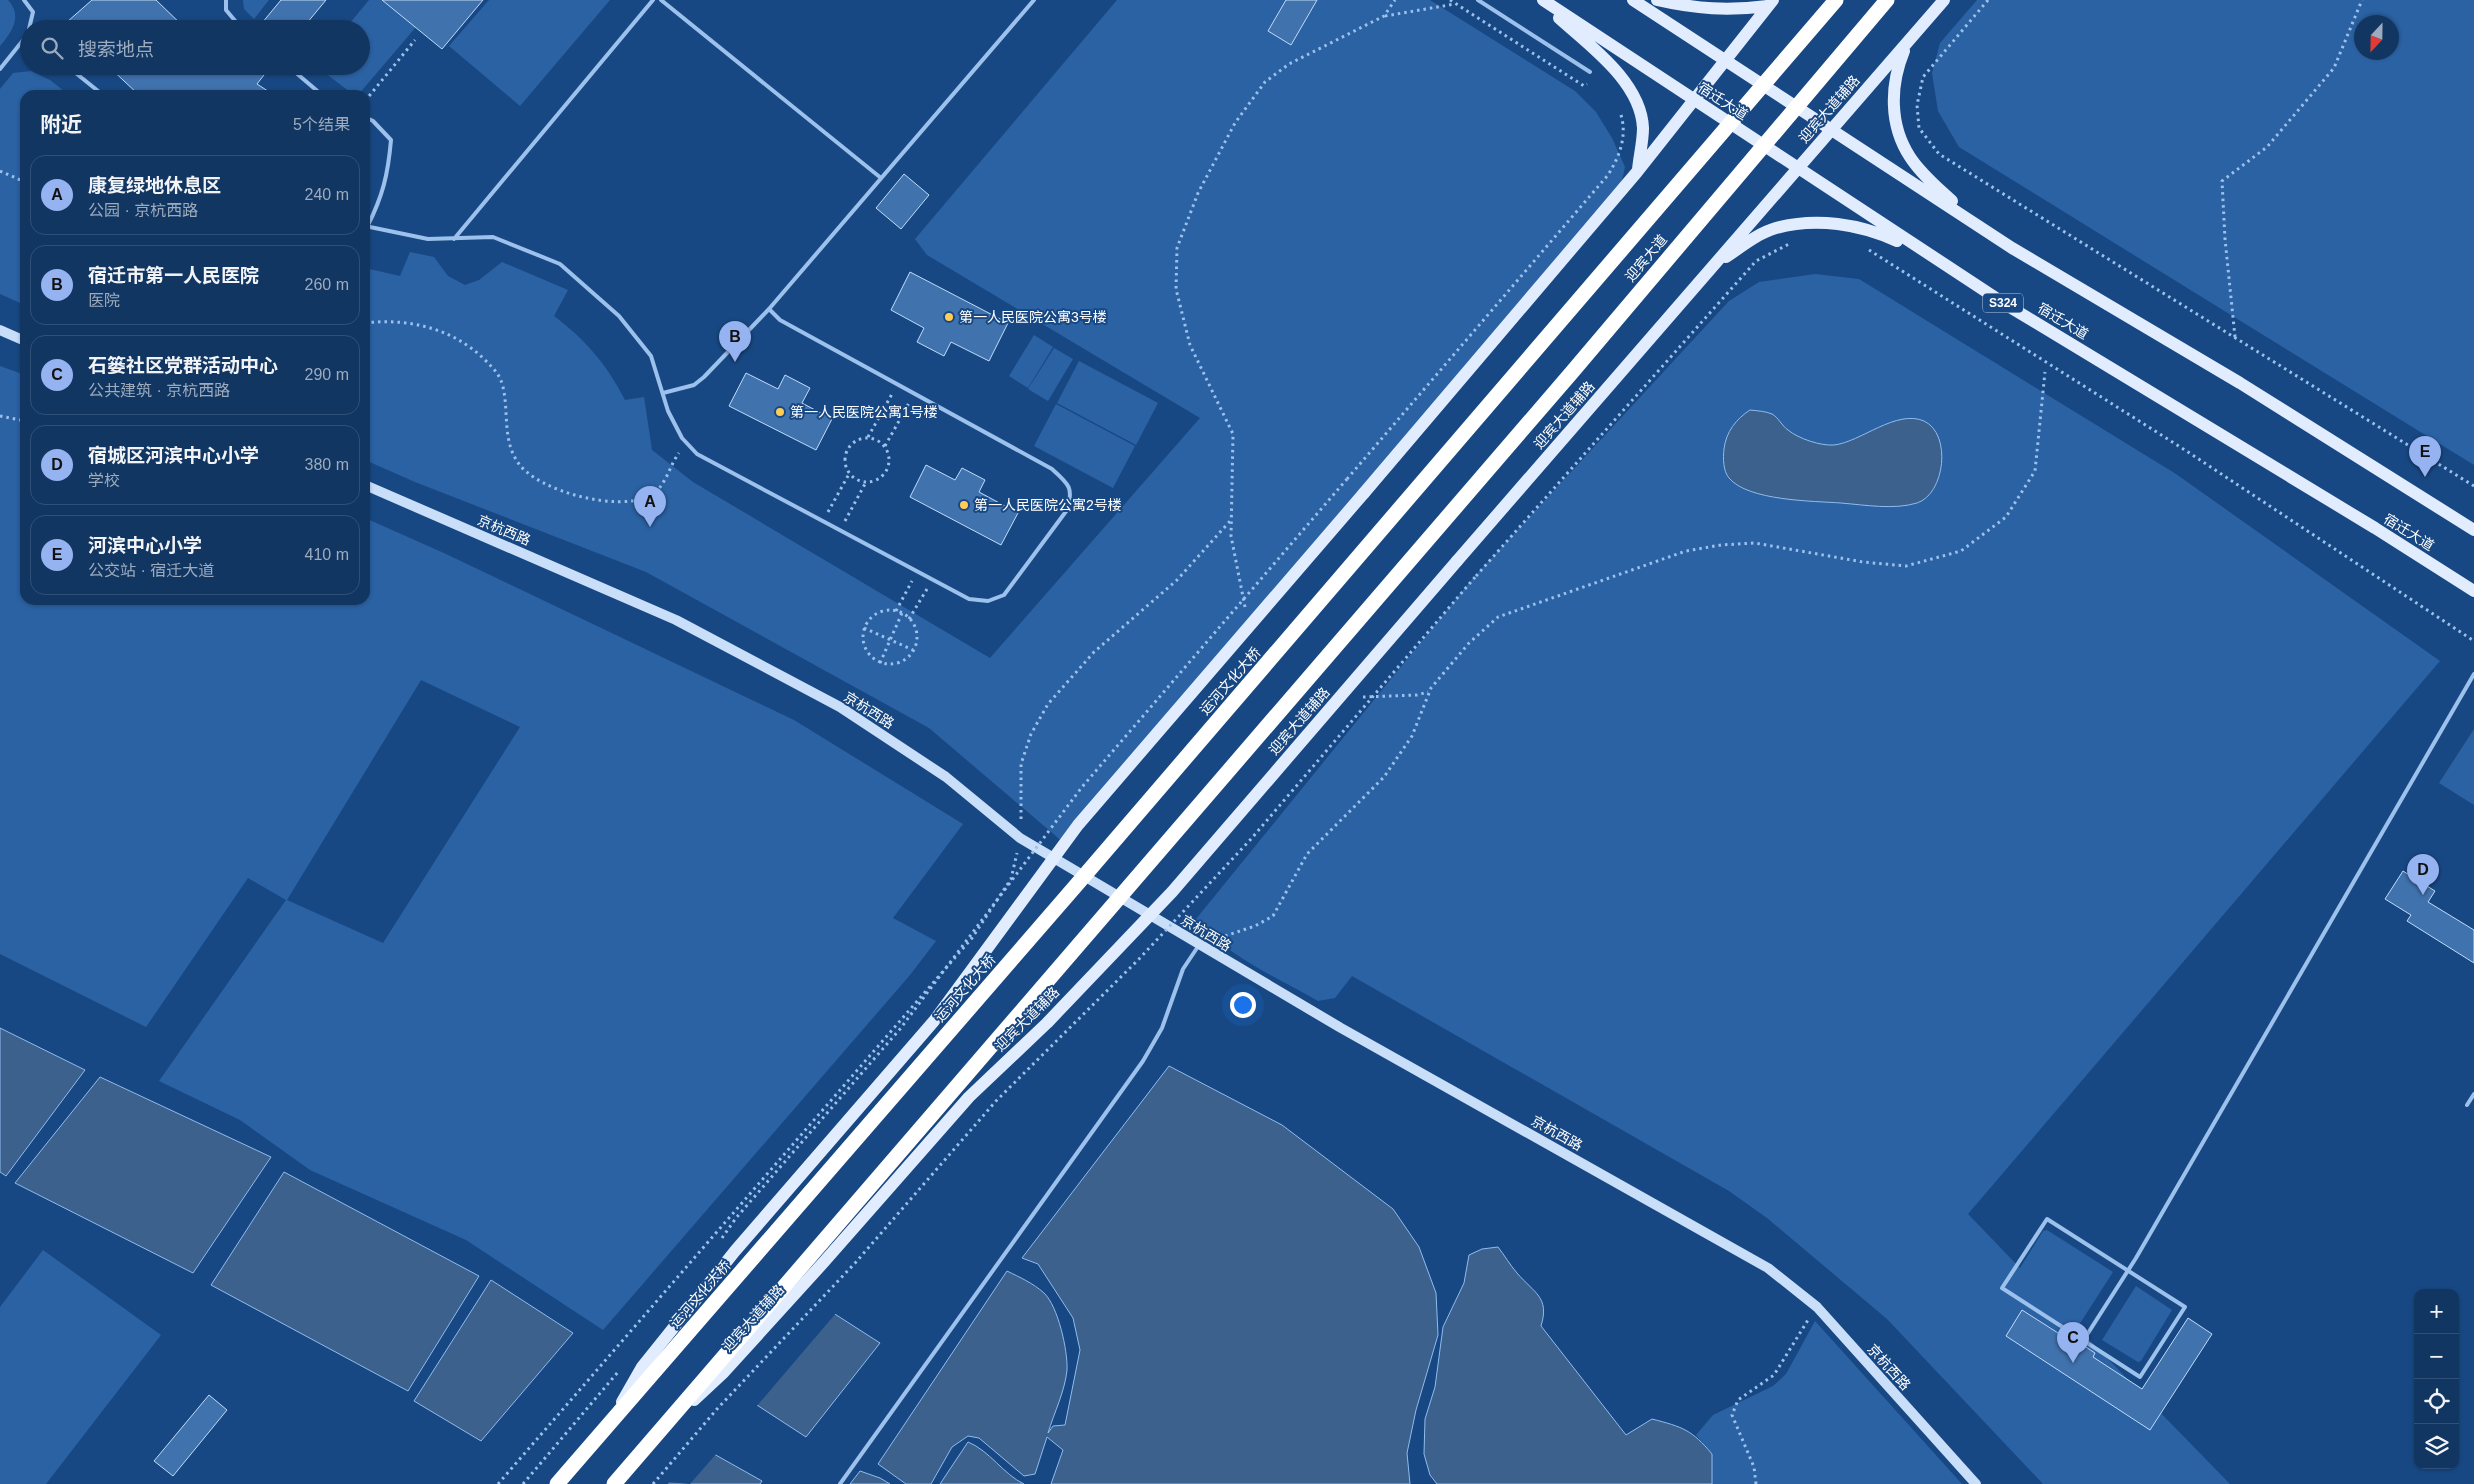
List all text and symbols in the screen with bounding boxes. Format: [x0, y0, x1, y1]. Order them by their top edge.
north arrow [2354, 15, 2399, 60]
search box [20, 20, 370, 75]
icon: search [38, 34, 66, 62]
text: 搜索地点 [78, 39, 154, 60]
street label: 迎宾大道辅路 [1795, 72, 1863, 146]
street label: 宿迁大道 [1695, 79, 1751, 123]
text: 附近 [40, 113, 82, 136]
text: 5个结果 [293, 116, 350, 133]
text: 康复绿地休息区 [88, 175, 221, 196]
text: A [51, 186, 63, 203]
text: 240 m [305, 186, 349, 203]
text: 公园 · 京杭西路 [88, 202, 198, 219]
street label: 迎宾大道 [1622, 231, 1670, 285]
text: 宿迁市第一人民医院 [88, 265, 259, 286]
text: B [51, 276, 63, 293]
text: 260 m [305, 276, 349, 293]
text: 医院 [88, 292, 120, 309]
road number: S324 [1983, 294, 2023, 312]
street label: 宿迁大道 [2035, 300, 2091, 342]
place label: 第一人民医院公寓3号楼 [959, 309, 1107, 325]
marker: 第一人民医院公寓3号楼 [943, 311, 955, 323]
pin: B [719, 321, 751, 362]
text: 石篓社区党群活动中心 [88, 355, 278, 376]
text: C [51, 366, 63, 383]
text: 290 m [305, 366, 349, 383]
street label: 迎宾大道辅路 [1530, 378, 1598, 452]
text: 公共建筑 · 京杭西路 [88, 382, 230, 399]
place label: 第一人民医院公寓1号楼 [790, 404, 938, 420]
marker: 第一人民医院公寓1号楼 [774, 406, 786, 418]
pin: E [2409, 436, 2441, 477]
text: 宿城区河滨中心小学 [88, 445, 259, 466]
text: D [51, 456, 63, 473]
text: 380 m [305, 456, 349, 473]
text: 学校 [88, 472, 120, 489]
pin: A [634, 486, 666, 527]
place label: 第一人民医院公寓2号楼 [974, 497, 1122, 513]
marker: 第一人民医院公寓2号楼 [958, 499, 970, 511]
street label: 宿迁大道 [2381, 510, 2437, 554]
street label: 京杭西路 [475, 512, 533, 548]
text: 河滨中心小学 [88, 535, 202, 556]
text: E [52, 546, 62, 563]
text: 410 m [305, 546, 349, 563]
text: 公交站 · 宿迁大道 [88, 562, 214, 579]
street label: 运河文化大桥 [1196, 644, 1264, 718]
street label: 迎宾大道辅路 [1265, 684, 1333, 758]
street label: 京杭西路 [841, 688, 897, 732]
pin: D [2407, 854, 2439, 895]
street label: 京杭西路 [1178, 912, 1234, 954]
street label: 运河文化大桥 [931, 951, 999, 1025]
street label: 迎宾大道辅路 [992, 984, 1062, 1054]
your location [1230, 992, 1256, 1018]
street label: 京杭西路 [1529, 1112, 1585, 1154]
street label: 运河文化大桥 [666, 1257, 734, 1331]
street label: 迎宾大道辅路 [719, 1281, 787, 1355]
map controls [2414, 1289, 2459, 1469]
button: + [2414, 1289, 2459, 1334]
pin: C [2057, 1322, 2089, 1363]
button: − [2414, 1334, 2459, 1379]
street label: 京杭西路 [1864, 1341, 1914, 1393]
button: locate [2414, 1379, 2459, 1424]
button: layers [2414, 1424, 2459, 1469]

